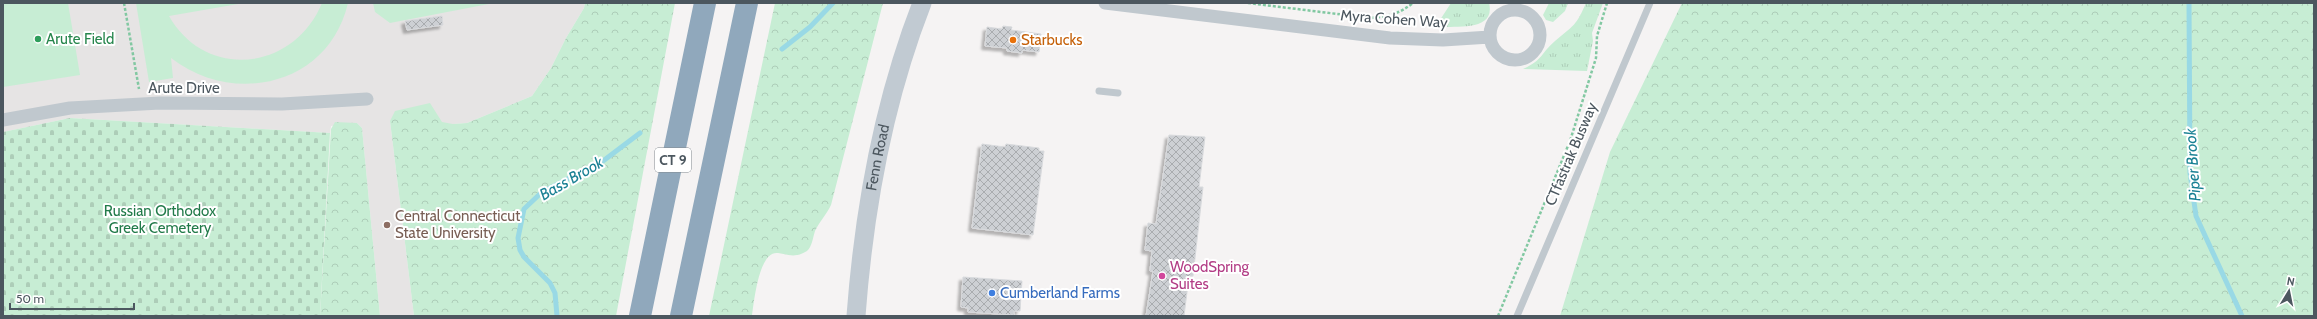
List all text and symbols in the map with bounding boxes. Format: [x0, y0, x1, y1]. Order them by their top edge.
street label: Myra Cohen Way [1340, 6, 1449, 32]
place label: Arute Field [46, 30, 114, 48]
place label: Starbucks [1021, 31, 1082, 49]
marker: Arute Field [33, 34, 43, 44]
marker: Starbucks [1008, 35, 1018, 45]
street label: Arute Drive [148, 79, 220, 97]
street label: CTfastrak Busway [1541, 99, 1601, 208]
street label: Fenn Road [862, 122, 893, 192]
water label: Piper Brook [2180, 127, 2205, 202]
road number: CT 9 [655, 148, 691, 172]
water label: Bass Brook [536, 152, 607, 204]
park label: Russian Orthodox Greek Cemetery [104, 202, 216, 237]
place label: Central Connecticut State University [395, 207, 520, 242]
marker: Central Connecticut State University [382, 220, 392, 230]
place label: WoodSpring Suites [1170, 258, 1250, 293]
marker: WoodSpring Suites [1157, 271, 1167, 281]
north arrow [2269, 271, 2309, 311]
text: N [2286, 274, 2296, 289]
place label: Cumberland Farms [1000, 284, 1120, 302]
scale bar [10, 285, 134, 311]
marker: Cumberland Farms [987, 288, 997, 298]
text: 50 m [16, 291, 44, 306]

